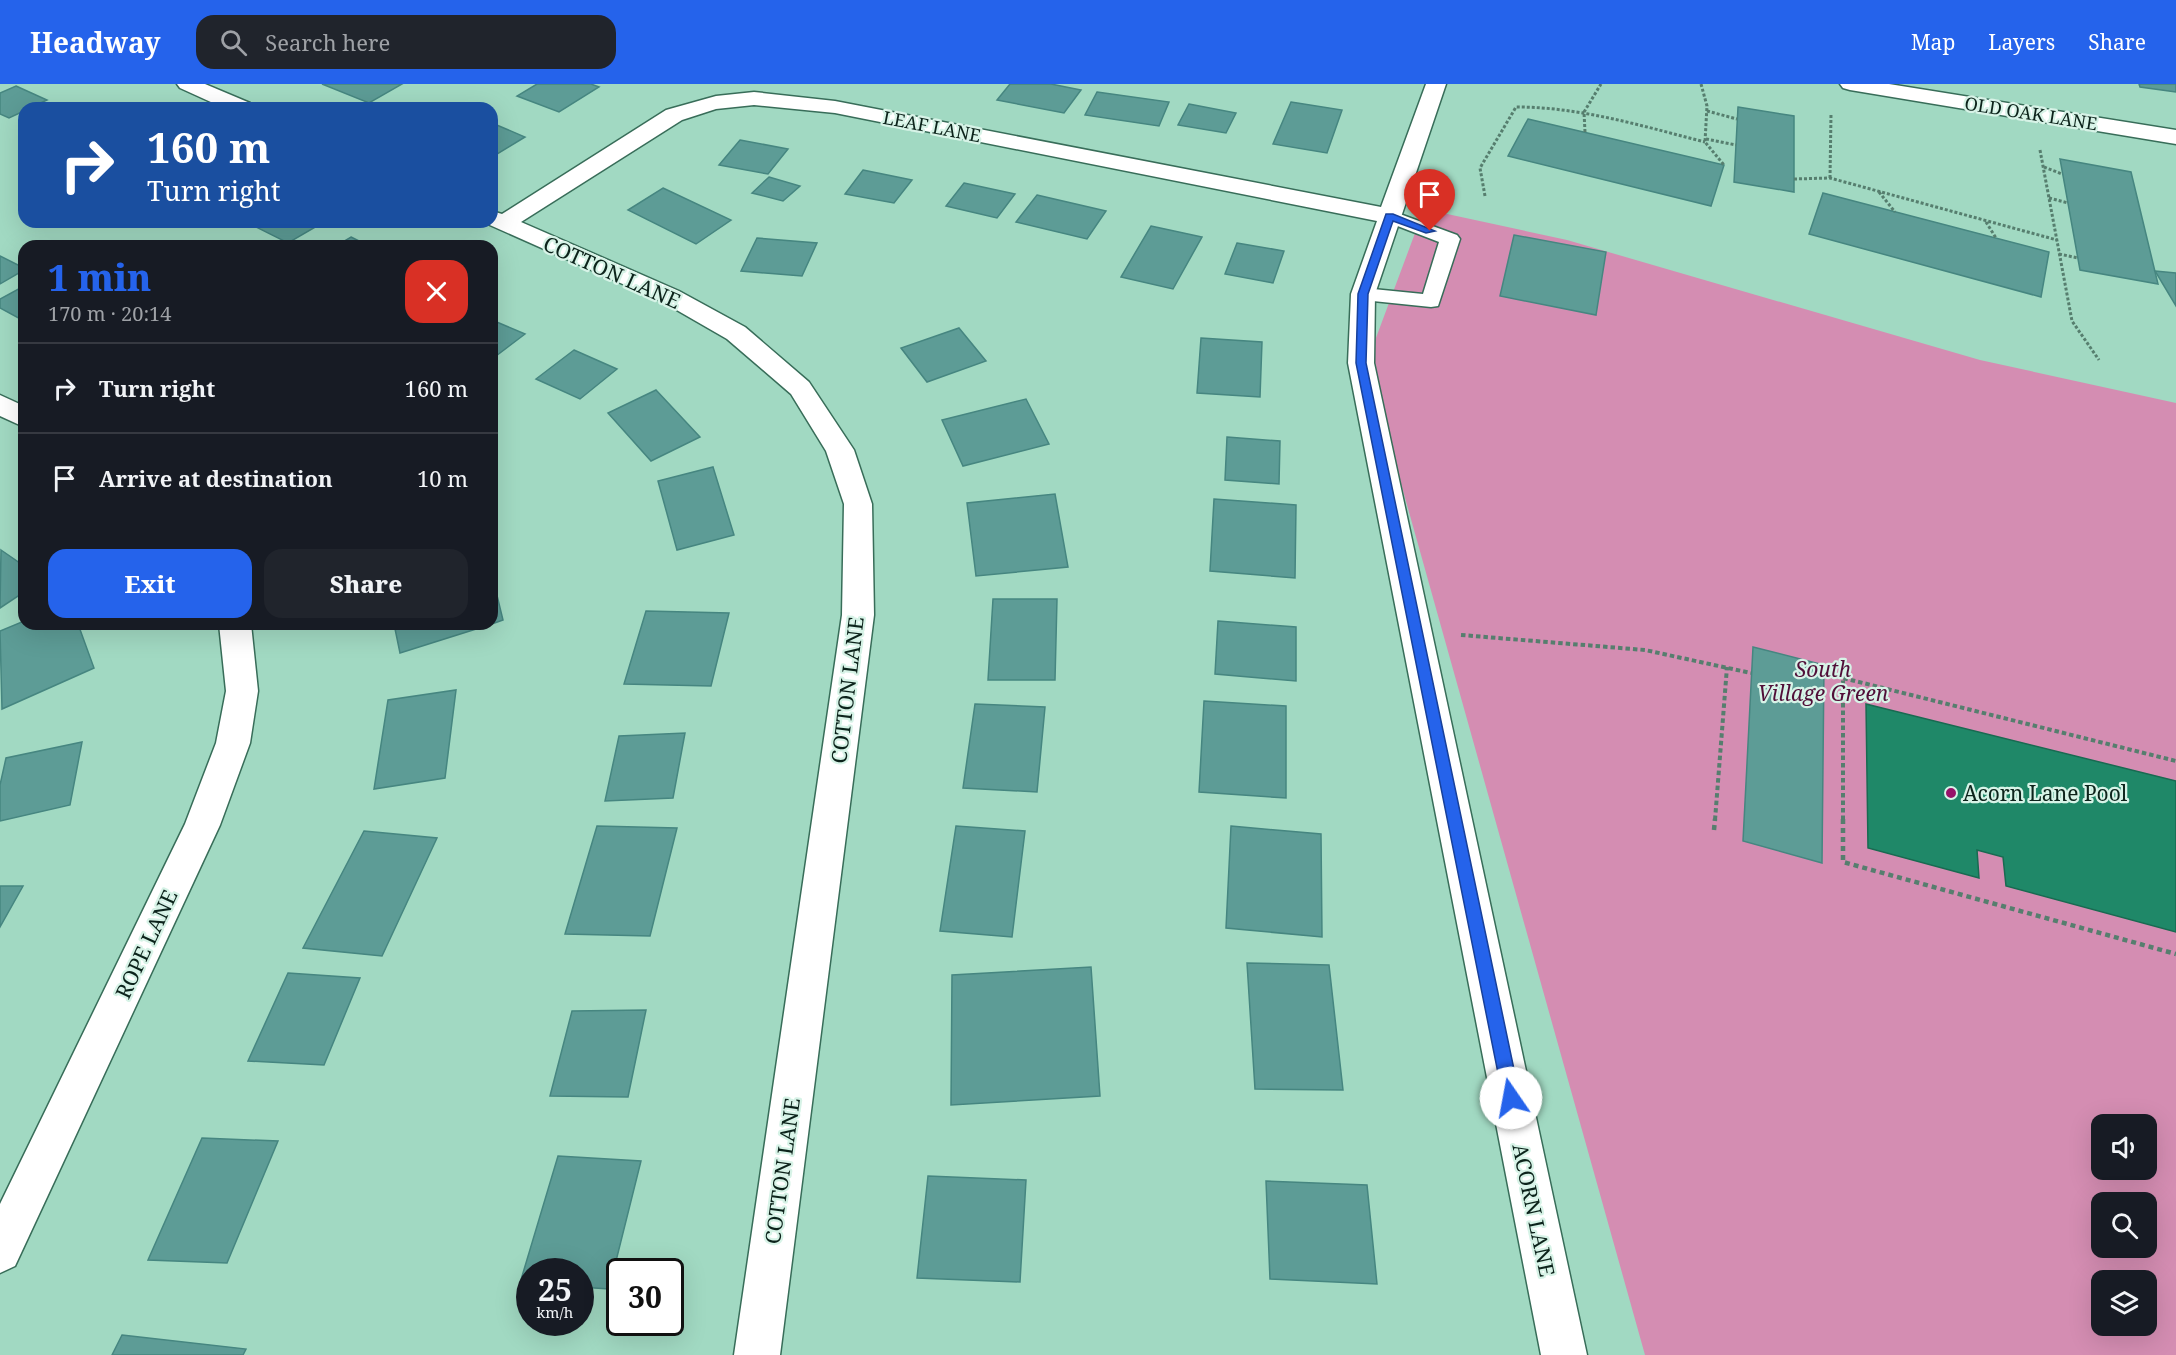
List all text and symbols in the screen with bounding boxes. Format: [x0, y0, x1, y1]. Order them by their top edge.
search box [196, 15, 616, 69]
text: Headway [30, 23, 160, 61]
icon: search [217, 26, 250, 59]
text: Search here [265, 27, 390, 57]
text: Map [1911, 28, 1955, 56]
text: Layers [1988, 28, 2055, 56]
text: Share [2088, 28, 2146, 56]
street label: OLD OAK LANE [1963, 91, 2099, 135]
street label: LEAF LANE [881, 105, 983, 147]
text: 160 m [147, 118, 271, 175]
icon: right [48, 126, 126, 204]
pin [1404, 169, 1455, 231]
text: Turn right [147, 172, 280, 209]
icon: arrive [1413, 178, 1446, 211]
street label: COTTON LANE [539, 229, 685, 315]
text: 1 min [48, 253, 151, 302]
button: close [405, 260, 468, 323]
text: 170 m · 20:14 [48, 300, 171, 327]
icon: right [48, 372, 81, 405]
text: Turn right [99, 373, 215, 403]
text: 160 m [405, 373, 468, 403]
icon: arrive [48, 462, 81, 495]
text: Arrive at destination [99, 463, 333, 493]
text: 10 m [417, 463, 468, 493]
button: Exit [48, 549, 252, 618]
button: Share [264, 549, 468, 618]
street label: COTTON LANE [824, 615, 870, 765]
park label: South Village Green [1758, 655, 1889, 707]
place label: Acorn Lane Pool [1963, 779, 2128, 807]
marker: Acorn Lane Pool [1944, 786, 1958, 800]
street label: ROPE LANE [109, 885, 183, 1003]
position arrow [1479, 1066, 1543, 1130]
street label: COTTON LANE [758, 1096, 806, 1246]
map controls [2091, 1114, 2157, 1336]
button: sound [2091, 1114, 2157, 1180]
street label: ACORN LANE [1506, 1141, 1562, 1279]
button: search [2091, 1192, 2157, 1258]
speed limit sign: 30 [606, 1258, 684, 1336]
text: 25 [538, 1269, 572, 1310]
button: layers [2091, 1270, 2157, 1336]
text: km/h [537, 1302, 573, 1322]

